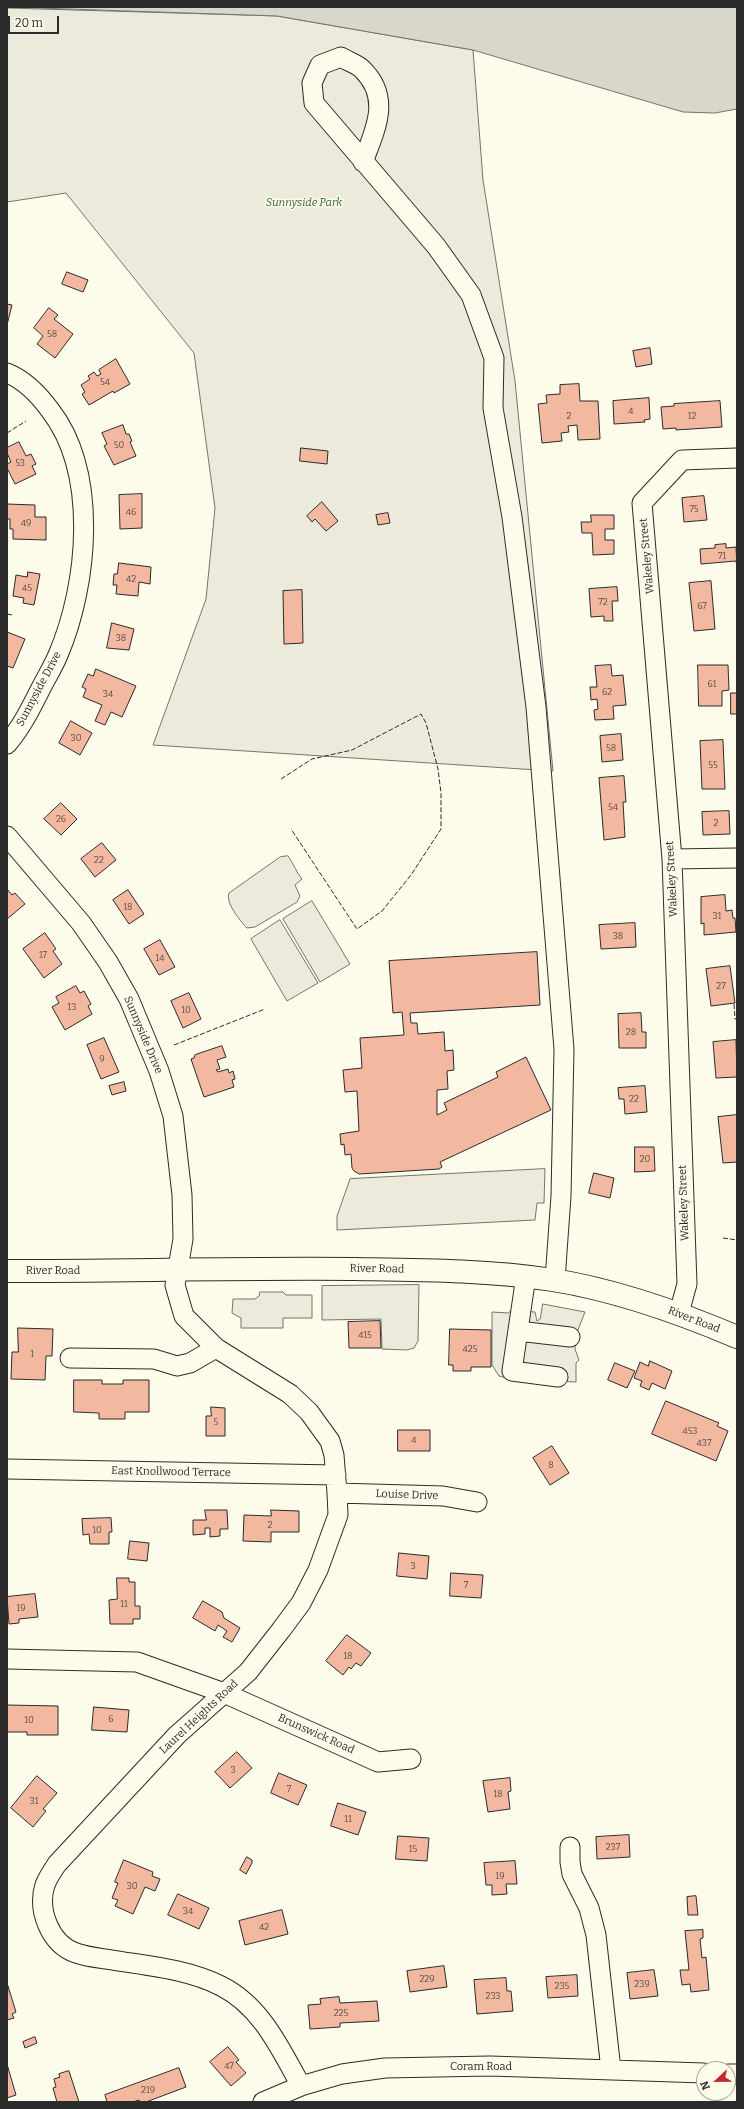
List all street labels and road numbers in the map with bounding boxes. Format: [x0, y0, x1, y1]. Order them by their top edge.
street label: Wakeley Street [637, 517, 657, 595]
street label: Sunnyside Drive [14, 649, 64, 729]
street label: Wakeley Street [663, 841, 681, 917]
street label: Sunnyside Drive [121, 994, 165, 1076]
street label: Wakeley Street [676, 1165, 692, 1241]
street label: River Road [350, 1262, 404, 1276]
street label: River Road [26, 1264, 80, 1278]
street label: River Road [666, 1304, 722, 1336]
street label: East Knollwood Terrace [111, 1464, 231, 1480]
street label: Louise Drive [375, 1487, 439, 1503]
street label: Laurel Heights Road [157, 1677, 241, 1757]
street label: Brunswick Road [276, 1711, 356, 1757]
street label: Coram Road [450, 2060, 512, 2074]

